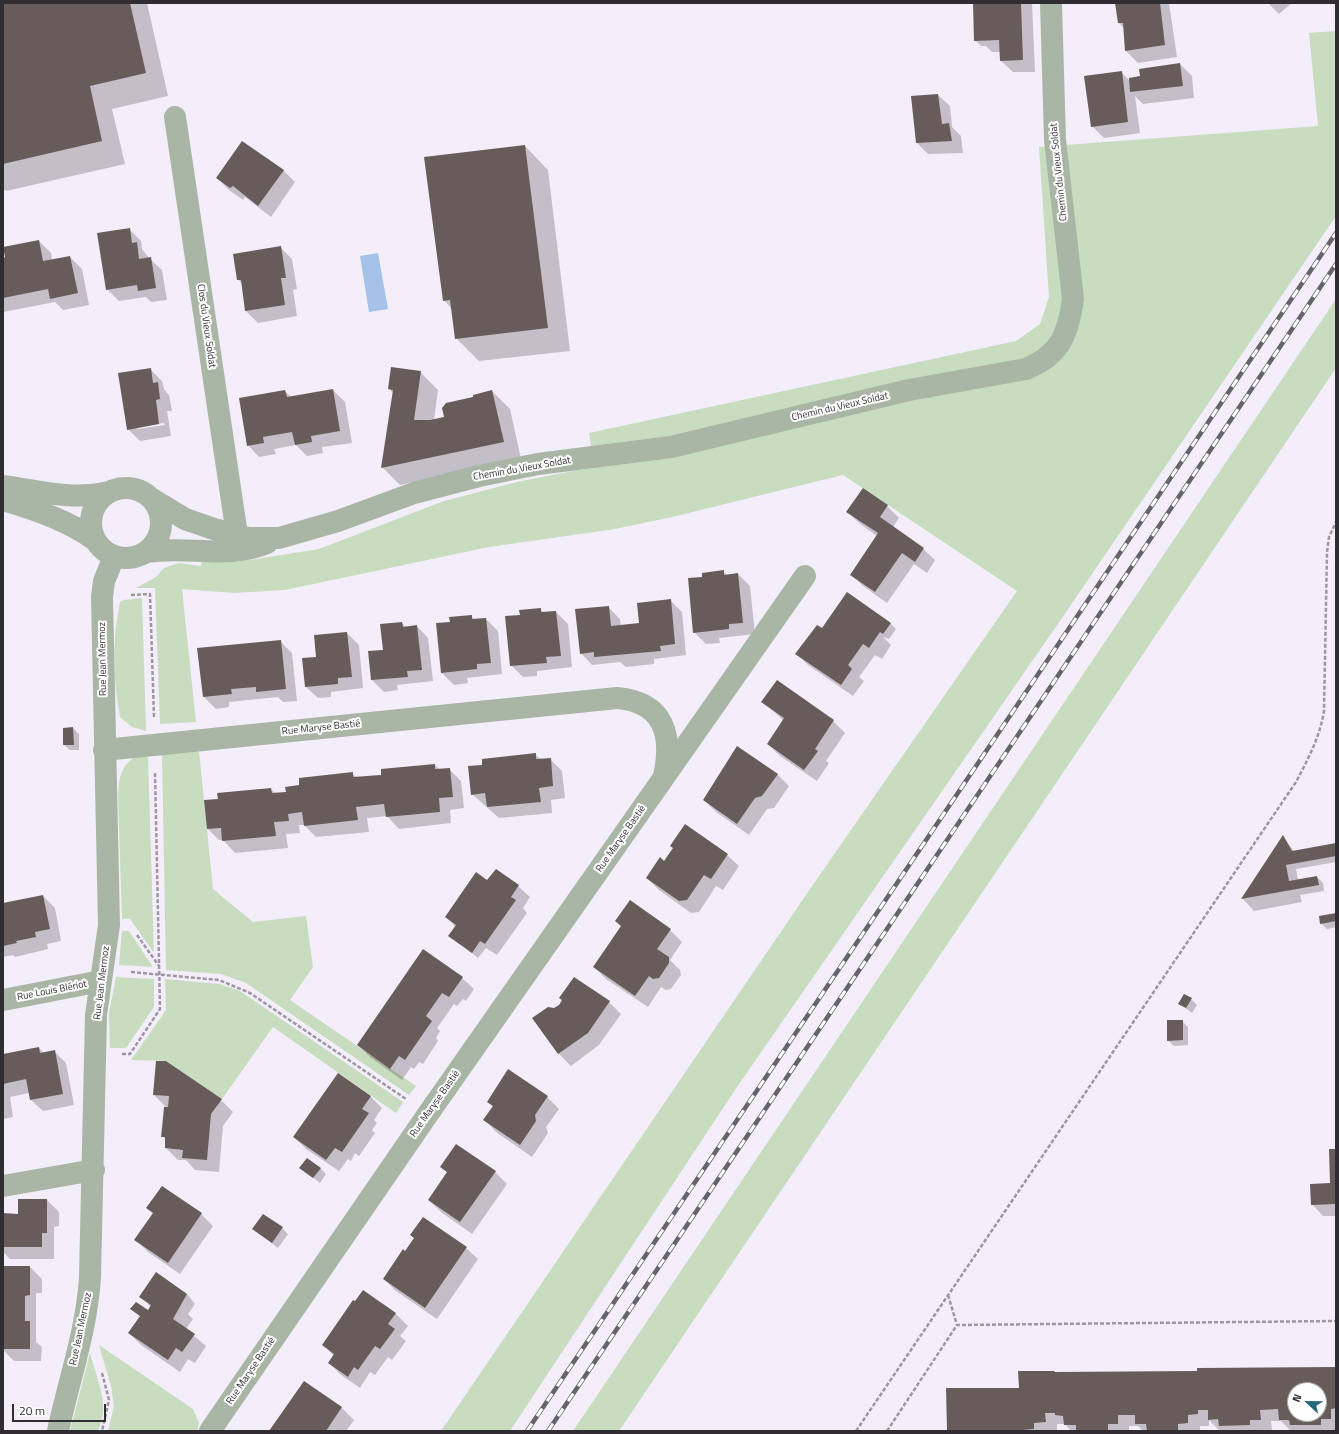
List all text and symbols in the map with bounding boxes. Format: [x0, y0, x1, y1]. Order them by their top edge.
street label: Chemin du Vieux Soldat [1048, 122, 1070, 222]
street label: Clos du Vieux Soldat [194, 283, 218, 369]
street label: Chemin du Vieux Soldat [791, 390, 889, 424]
street label: Chemin du Vieux Soldat [472, 455, 572, 483]
street label: Rue Jean Mermoz [96, 622, 110, 696]
street label: Rue Maryse Bastié [281, 718, 361, 738]
street label: Rue Maryse Bastié [593, 803, 649, 875]
street label: Rue Jean Mermoz [92, 945, 112, 1021]
street label: Rue Louis Blériot [16, 978, 88, 1004]
street label: Rue Maryse Bastié [407, 1068, 463, 1140]
street label: Rue Jean Mermoz [67, 1291, 95, 1367]
street label: Rue Maryse Bastié [224, 1335, 278, 1407]
north arrow [1287, 1382, 1327, 1422]
text: N [1288, 1391, 1306, 1404]
scale bar [14, 1396, 108, 1422]
text: 20 m [19, 1401, 45, 1420]

